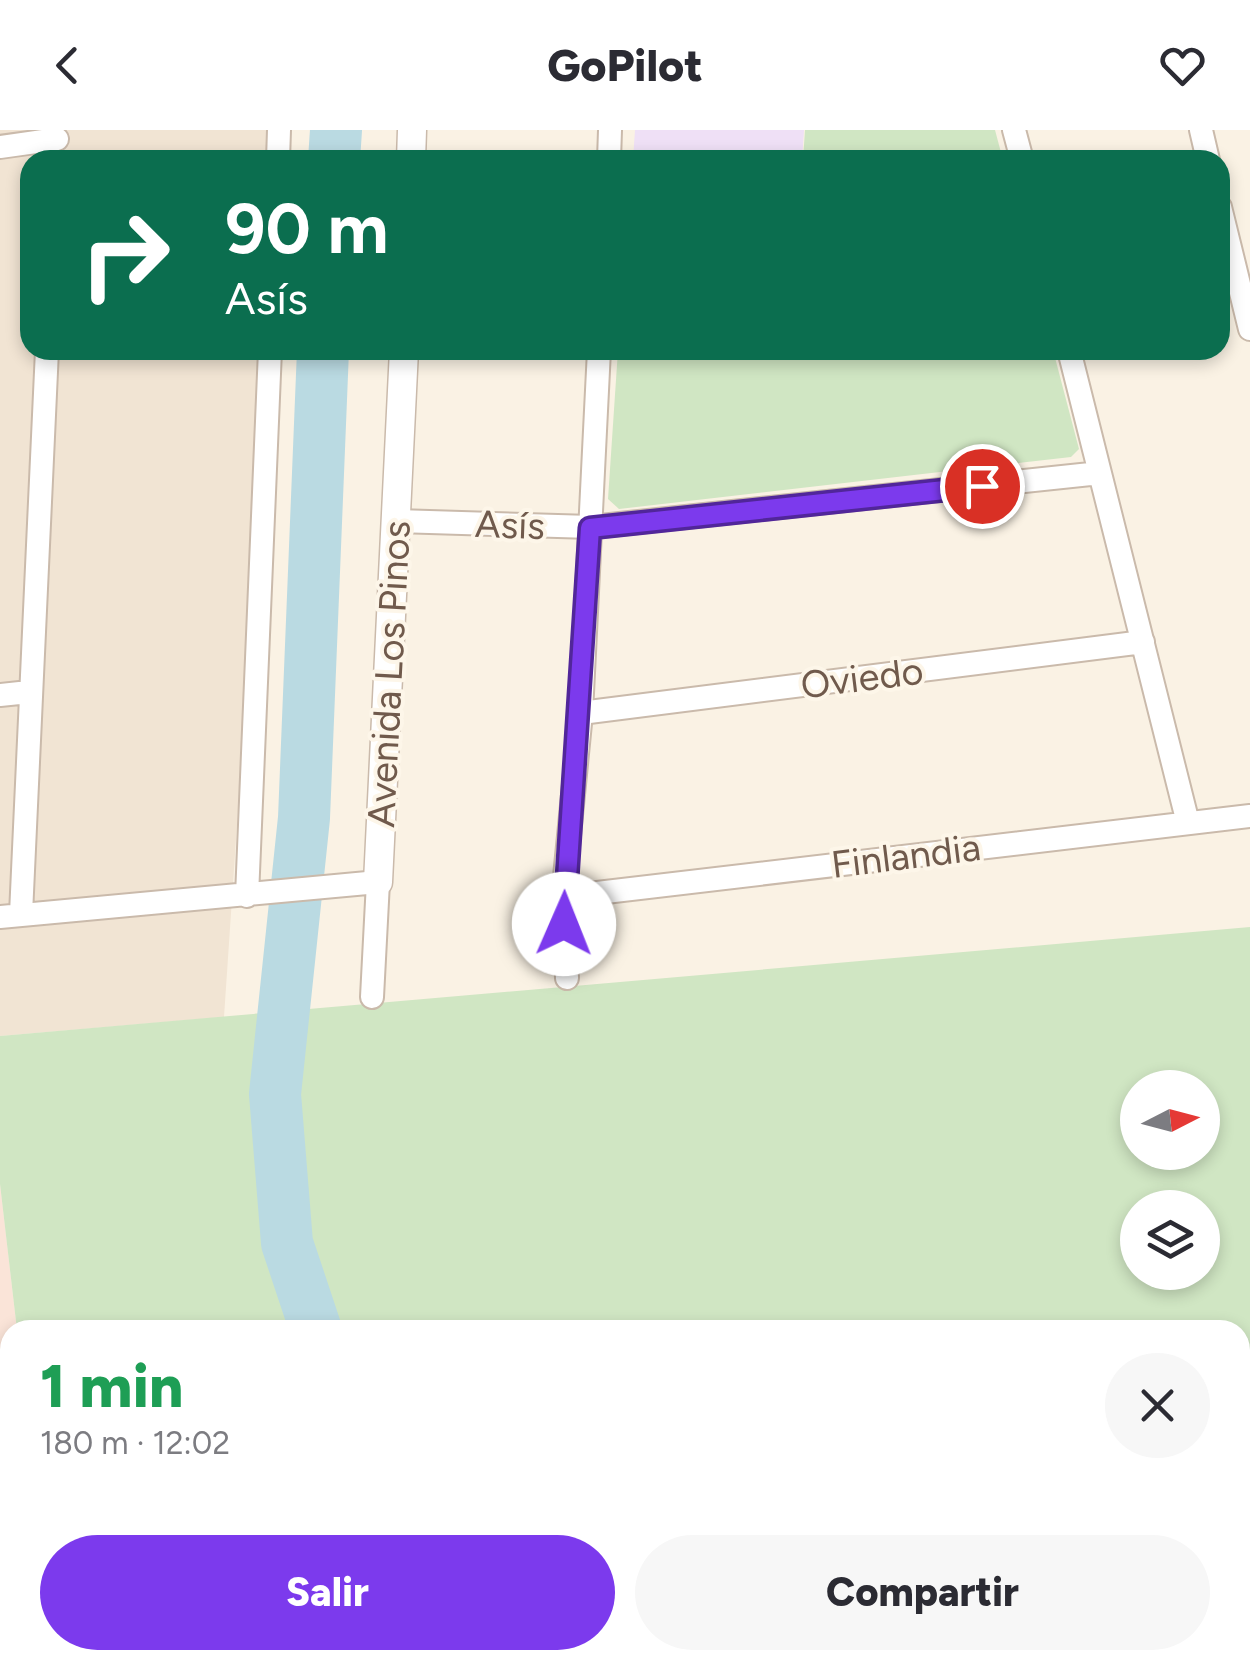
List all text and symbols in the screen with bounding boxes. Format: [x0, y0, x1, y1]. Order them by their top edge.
icon: back [40, 38, 95, 93]
text: GoPilot [547, 38, 703, 92]
icon: heart [1155, 38, 1210, 93]
text: 90 m [225, 186, 389, 271]
icon: right [60, 190, 190, 320]
text: Asís [225, 271, 308, 325]
pin [940, 444, 1025, 529]
icon: arrive [955, 459, 1010, 514]
street label: Asís [474, 501, 546, 549]
street label: Avenida Los Pinos [358, 519, 420, 829]
street label: Oviedo [798, 648, 926, 708]
street label: Finlandia [829, 824, 983, 888]
position arrow [512, 872, 616, 976]
north arrow [1120, 1070, 1220, 1170]
map controls [1120, 1070, 1220, 1290]
button: layers [1120, 1190, 1220, 1290]
text: 1 min [40, 1350, 183, 1422]
button: close [1105, 1353, 1210, 1458]
text: 180 m · 12:02 [40, 1424, 230, 1462]
button: Salir [40, 1535, 615, 1650]
button: Compartir [635, 1535, 1210, 1650]

